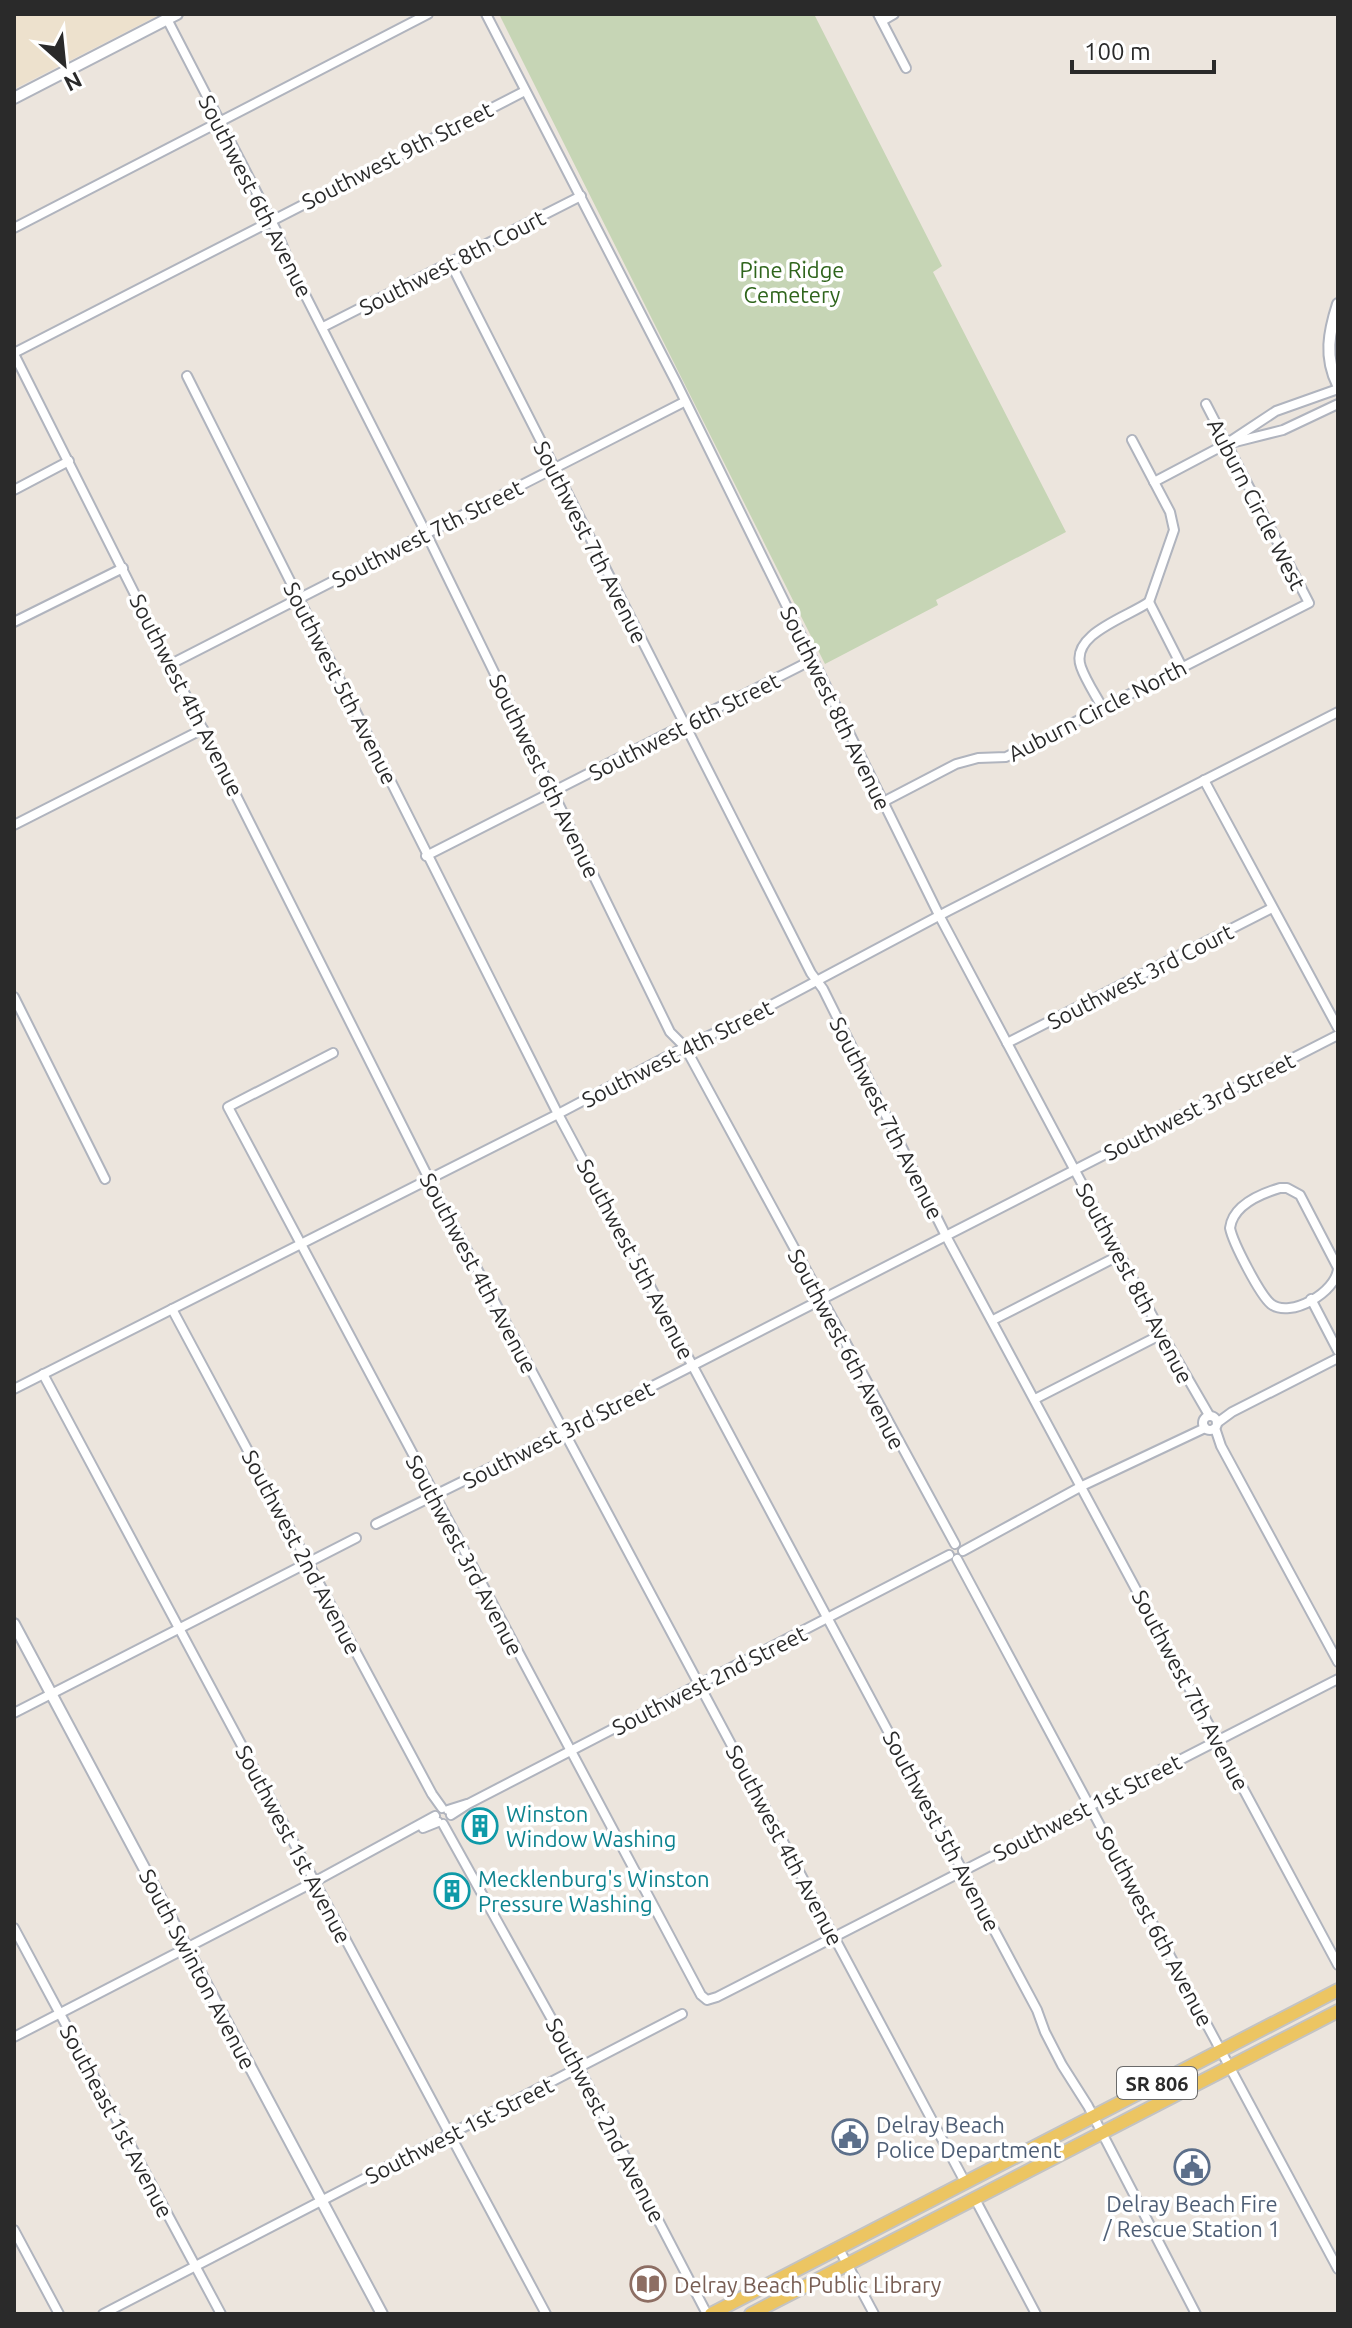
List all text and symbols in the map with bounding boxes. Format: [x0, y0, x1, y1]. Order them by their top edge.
north arrow [24, 24, 104, 104]
scale bar [1072, 24, 1214, 74]
text: 100 m [1084, 38, 1151, 65]
text: N [60, 67, 86, 97]
street label: Southwest 6th Avenue [194, 91, 318, 301]
street label: Southwest 9th Street [297, 96, 497, 214]
street label: Southwest 8th Court [355, 204, 549, 320]
park label: Pine Ridge Cemetery [740, 257, 844, 307]
street label: Auburn Circle West [1203, 414, 1311, 594]
street label: Southwest 7th Avenue [529, 437, 653, 647]
street label: Southwest 7th Street [327, 474, 527, 592]
street label: Southwest 5th Avenue [279, 578, 403, 788]
street label: Southwest 4th Avenue [125, 590, 249, 800]
street label: Southwest 8th Avenue [776, 602, 896, 814]
street label: Auburn Circle North [1004, 654, 1190, 766]
street label: Southwest 6th Street [584, 667, 784, 785]
street label: Southwest 6th Avenue [485, 670, 605, 882]
street label: Southwest 3rd Court [1043, 918, 1237, 1034]
street label: Southwest 4th Street [577, 994, 777, 1112]
street label: Southwest 7th Avenue [825, 1013, 949, 1223]
street label: Southwest 3rd Street [1099, 1047, 1299, 1165]
street label: Southwest 5th Avenue [573, 1155, 699, 1363]
street label: Southwest 4th Avenue [416, 1169, 542, 1377]
street label: Southwest 8th Avenue [1072, 1179, 1198, 1387]
street label: Southwest 6th Avenue [784, 1245, 910, 1453]
street label: Southwest 3rd Street [458, 1375, 658, 1493]
street label: Southwest 2nd Avenue [238, 1446, 366, 1658]
street label: Southwest 3rd Avenue [402, 1451, 528, 1659]
street label: Southwest 7th Avenue [1128, 1586, 1254, 1794]
street label: Southwest 2nd Street [608, 1620, 811, 1740]
street label: Southwest 5th Avenue [879, 1727, 1005, 1935]
street label: Southwest 1st Avenue [231, 1741, 357, 1947]
street label: Southwest 4th Avenue [722, 1741, 848, 1949]
street label: Southwest 1st Street [989, 1749, 1185, 1865]
place label: Winston Window Washing [506, 1801, 676, 1851]
building icon: Winston Window Washing [461, 1807, 499, 1845]
street label: Southwest 6th Avenue [1092, 1822, 1218, 2030]
street label: South Swinton Avenue [135, 1865, 261, 2073]
place label: Mecklenburg's Winston Pressure Washing [478, 1866, 710, 1916]
building icon: Mecklenburg's Winston Pressure Washing [433, 1872, 471, 1910]
street label: Southwest 2nd Avenue [542, 2014, 670, 2226]
street label: Southeast 1st Avenue [56, 2020, 178, 2222]
road number: SR 806 [1117, 2067, 1197, 2099]
street label: Southwest 1st Street [361, 2072, 557, 2188]
place label: Delray Beach Police Department [876, 2112, 1062, 2162]
public building icon: Delray Beach Police Department [831, 2118, 869, 2156]
public building icon: Delray Beach Fire / Rescue Station 1 [1173, 2148, 1211, 2186]
place label: Delray Beach Fire / Rescue Station 1 [1103, 2191, 1280, 2241]
library icon: Delray Beach Public Library [629, 2265, 667, 2303]
place label: Delray Beach Public Library [674, 2272, 942, 2297]

